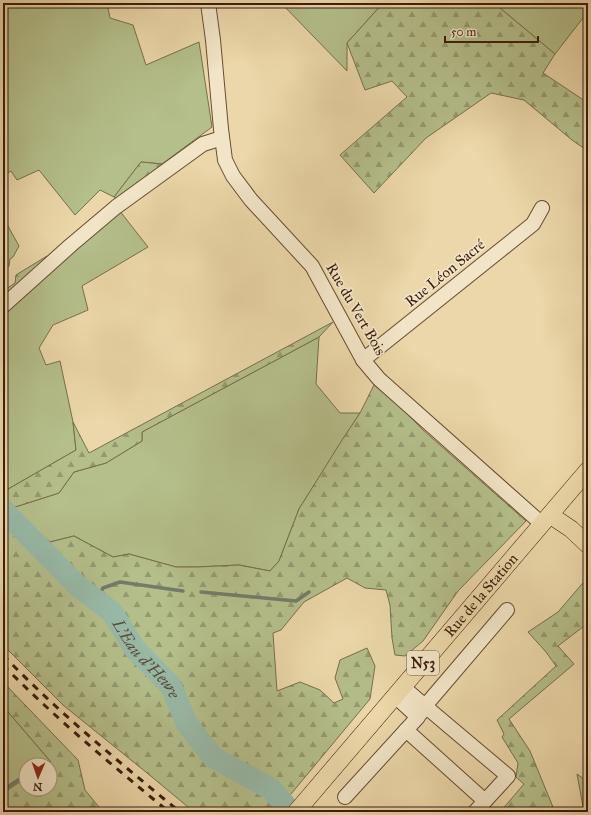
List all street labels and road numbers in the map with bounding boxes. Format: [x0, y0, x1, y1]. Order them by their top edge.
street label: Rue Léon Sacré [402, 235, 489, 311]
street label: Rue du Vert Bois [322, 260, 390, 358]
street label: Rue de la Station [440, 550, 522, 641]
road number: N53 [407, 651, 439, 675]

